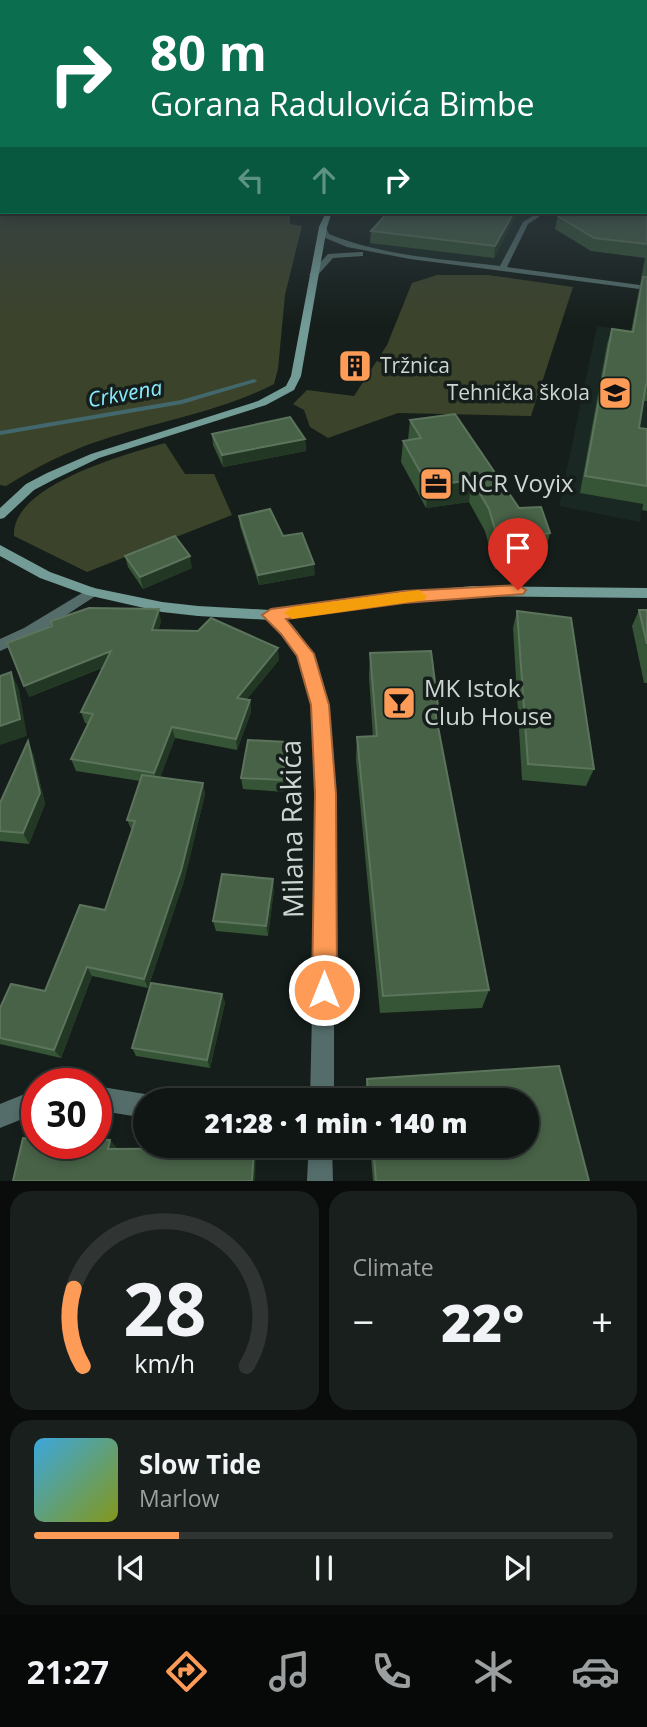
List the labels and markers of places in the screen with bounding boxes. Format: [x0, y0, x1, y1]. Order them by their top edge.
building icon: Tržnica [336, 347, 374, 385]
place label: Tržnica [380, 351, 450, 379]
school or university icon: Tehnička škola [596, 374, 634, 412]
place label: Tehnička škola [447, 378, 590, 406]
office icon: NCR Voyix [417, 465, 455, 503]
place label: NCR Voyix [460, 466, 574, 499]
pin [488, 518, 548, 590]
place label: MK Istok Club House [424, 671, 553, 732]
bar icon: MK Istok Club House [380, 684, 418, 722]

